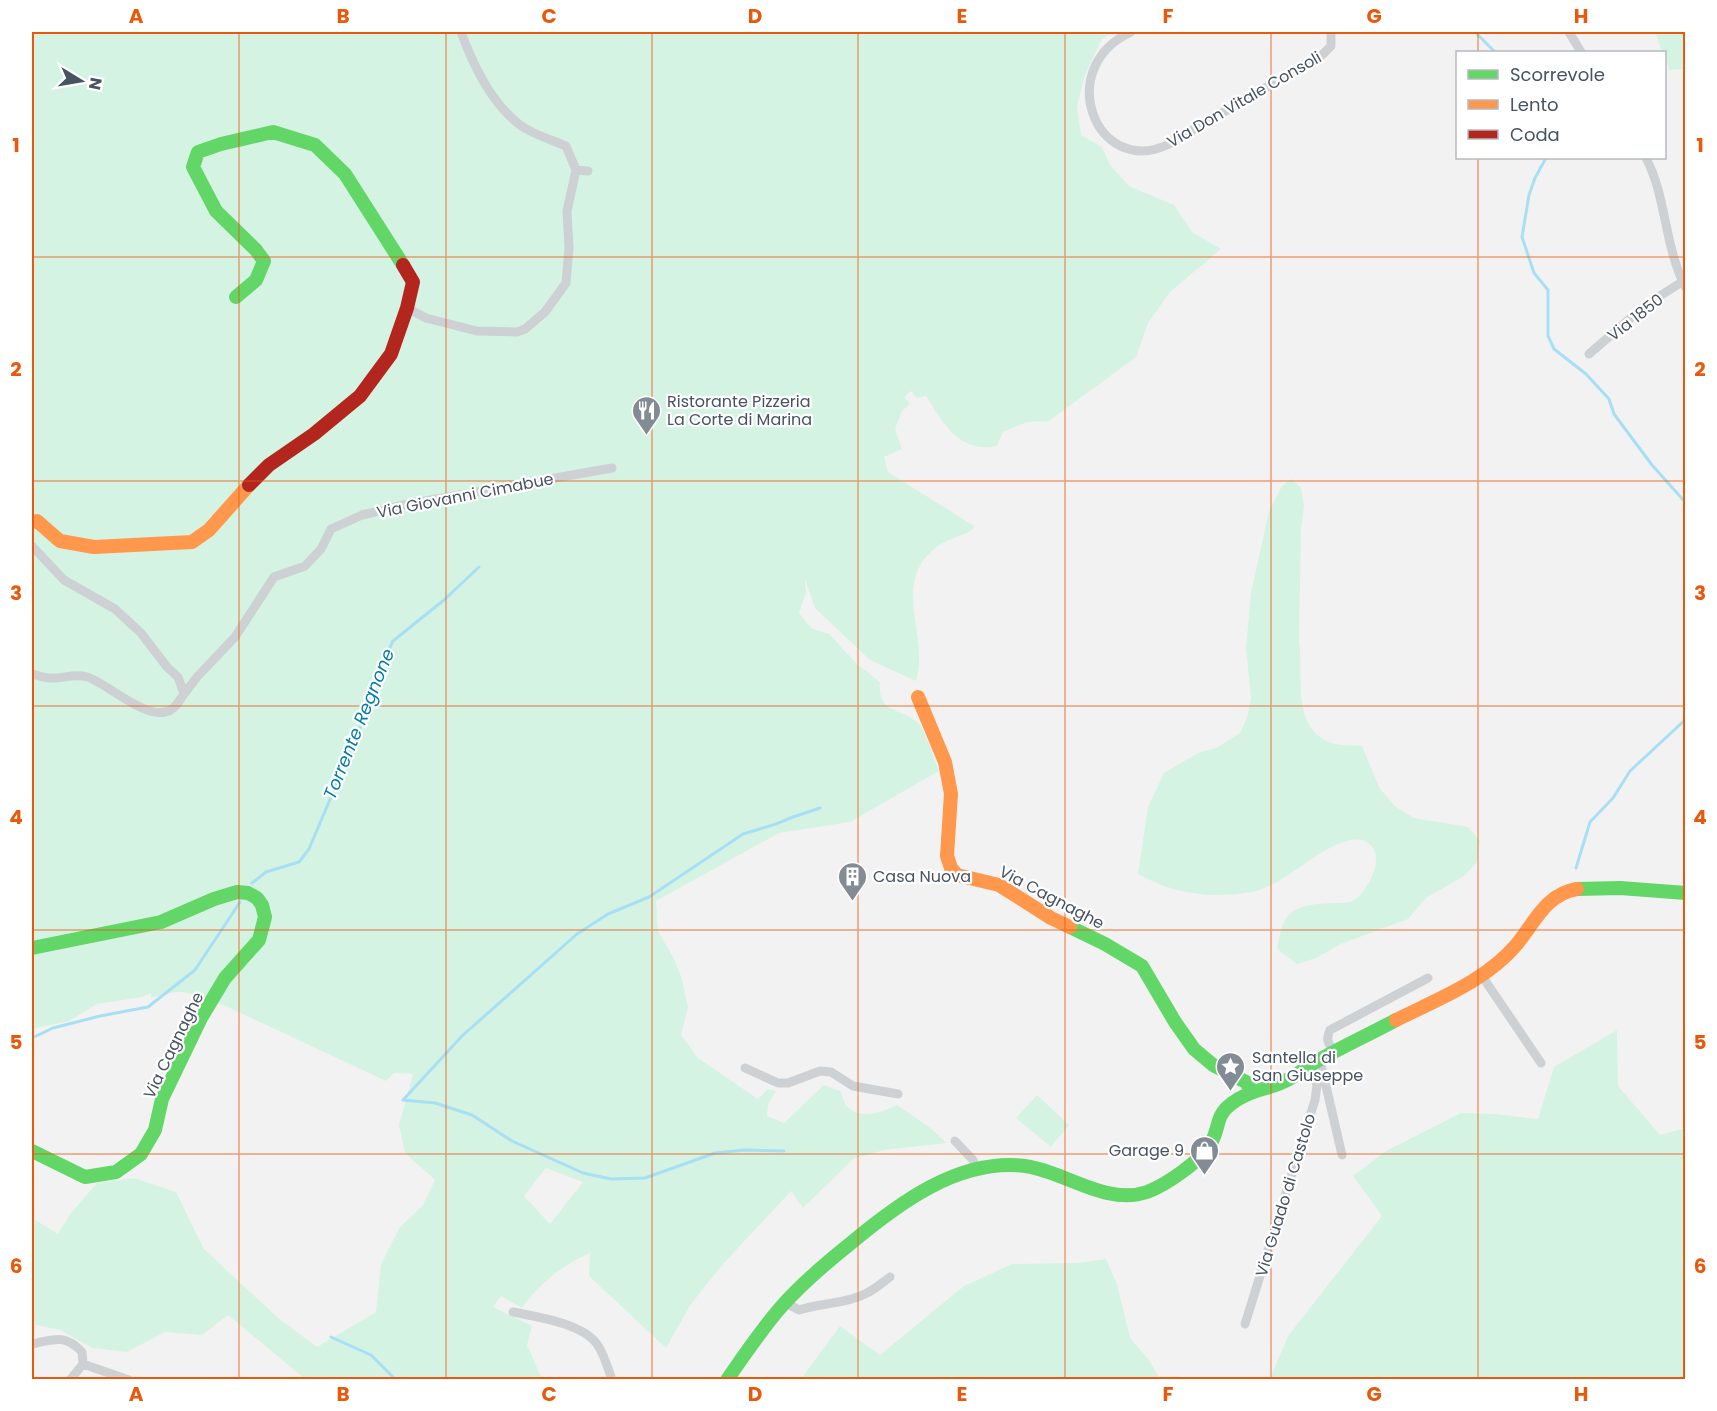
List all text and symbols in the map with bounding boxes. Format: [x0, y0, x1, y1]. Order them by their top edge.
text: A [129, 2, 144, 30]
text: B [336, 2, 350, 30]
text: C [541, 2, 557, 30]
text: D [748, 2, 762, 30]
text: E [957, 2, 967, 30]
text: F [1163, 2, 1174, 30]
text: G [1366, 2, 1382, 30]
text: H [1574, 2, 1588, 30]
street label: Via Don Vitale Consoli [1163, 46, 1326, 153]
north arrow [51, 51, 111, 111]
legend [1456, 51, 1666, 159]
text: Scorrevole [1510, 62, 1605, 87]
text: N [83, 76, 108, 92]
text: Lento [1510, 92, 1559, 117]
text: Coda [1510, 122, 1560, 147]
text: 1 [12, 131, 20, 159]
text: 1 [1696, 131, 1704, 159]
street label: Via 1850 [1603, 288, 1668, 347]
text: 2 [10, 355, 22, 383]
text: 2 [1694, 355, 1706, 383]
place label: Ristorante Pizzeria La Corte di Marina [667, 390, 812, 431]
restaurant icon: Ristorante Pizzeria La Corte di Marina [630, 394, 662, 436]
street label: Via Giovanni Cimabue [375, 467, 555, 524]
text: 3 [10, 579, 22, 607]
text: 3 [1694, 579, 1706, 607]
water label: Torrente Regnone [317, 645, 400, 803]
text: 4 [9, 803, 23, 831]
text: 4 [1693, 803, 1707, 831]
building icon: Casa Nuova [836, 860, 868, 902]
street label: Via Cagnaghe [995, 860, 1108, 935]
place label: Casa Nuova [873, 865, 971, 888]
street label: Via Cagnaghe [138, 988, 209, 1102]
text: 5 [10, 1028, 23, 1056]
text: 5 [1694, 1028, 1707, 1056]
place label: Santella di San Giuseppe [1252, 1046, 1363, 1087]
place icon: Santella di San Giuseppe [1215, 1050, 1247, 1092]
street label: Via Guado di Castolo [1250, 1111, 1321, 1280]
shop icon: Garage 9 [1189, 1134, 1221, 1176]
place label: Garage 9 [1109, 1139, 1184, 1162]
text: 6 [10, 1252, 22, 1280]
text: 6 [1694, 1252, 1706, 1280]
text: A [129, 1380, 144, 1408]
text: B [336, 1380, 350, 1408]
text: C [541, 1380, 557, 1408]
text: D [748, 1380, 762, 1408]
text: E [957, 1380, 967, 1408]
text: F [1163, 1380, 1174, 1408]
text: G [1366, 1380, 1382, 1408]
text: H [1574, 1380, 1588, 1408]

